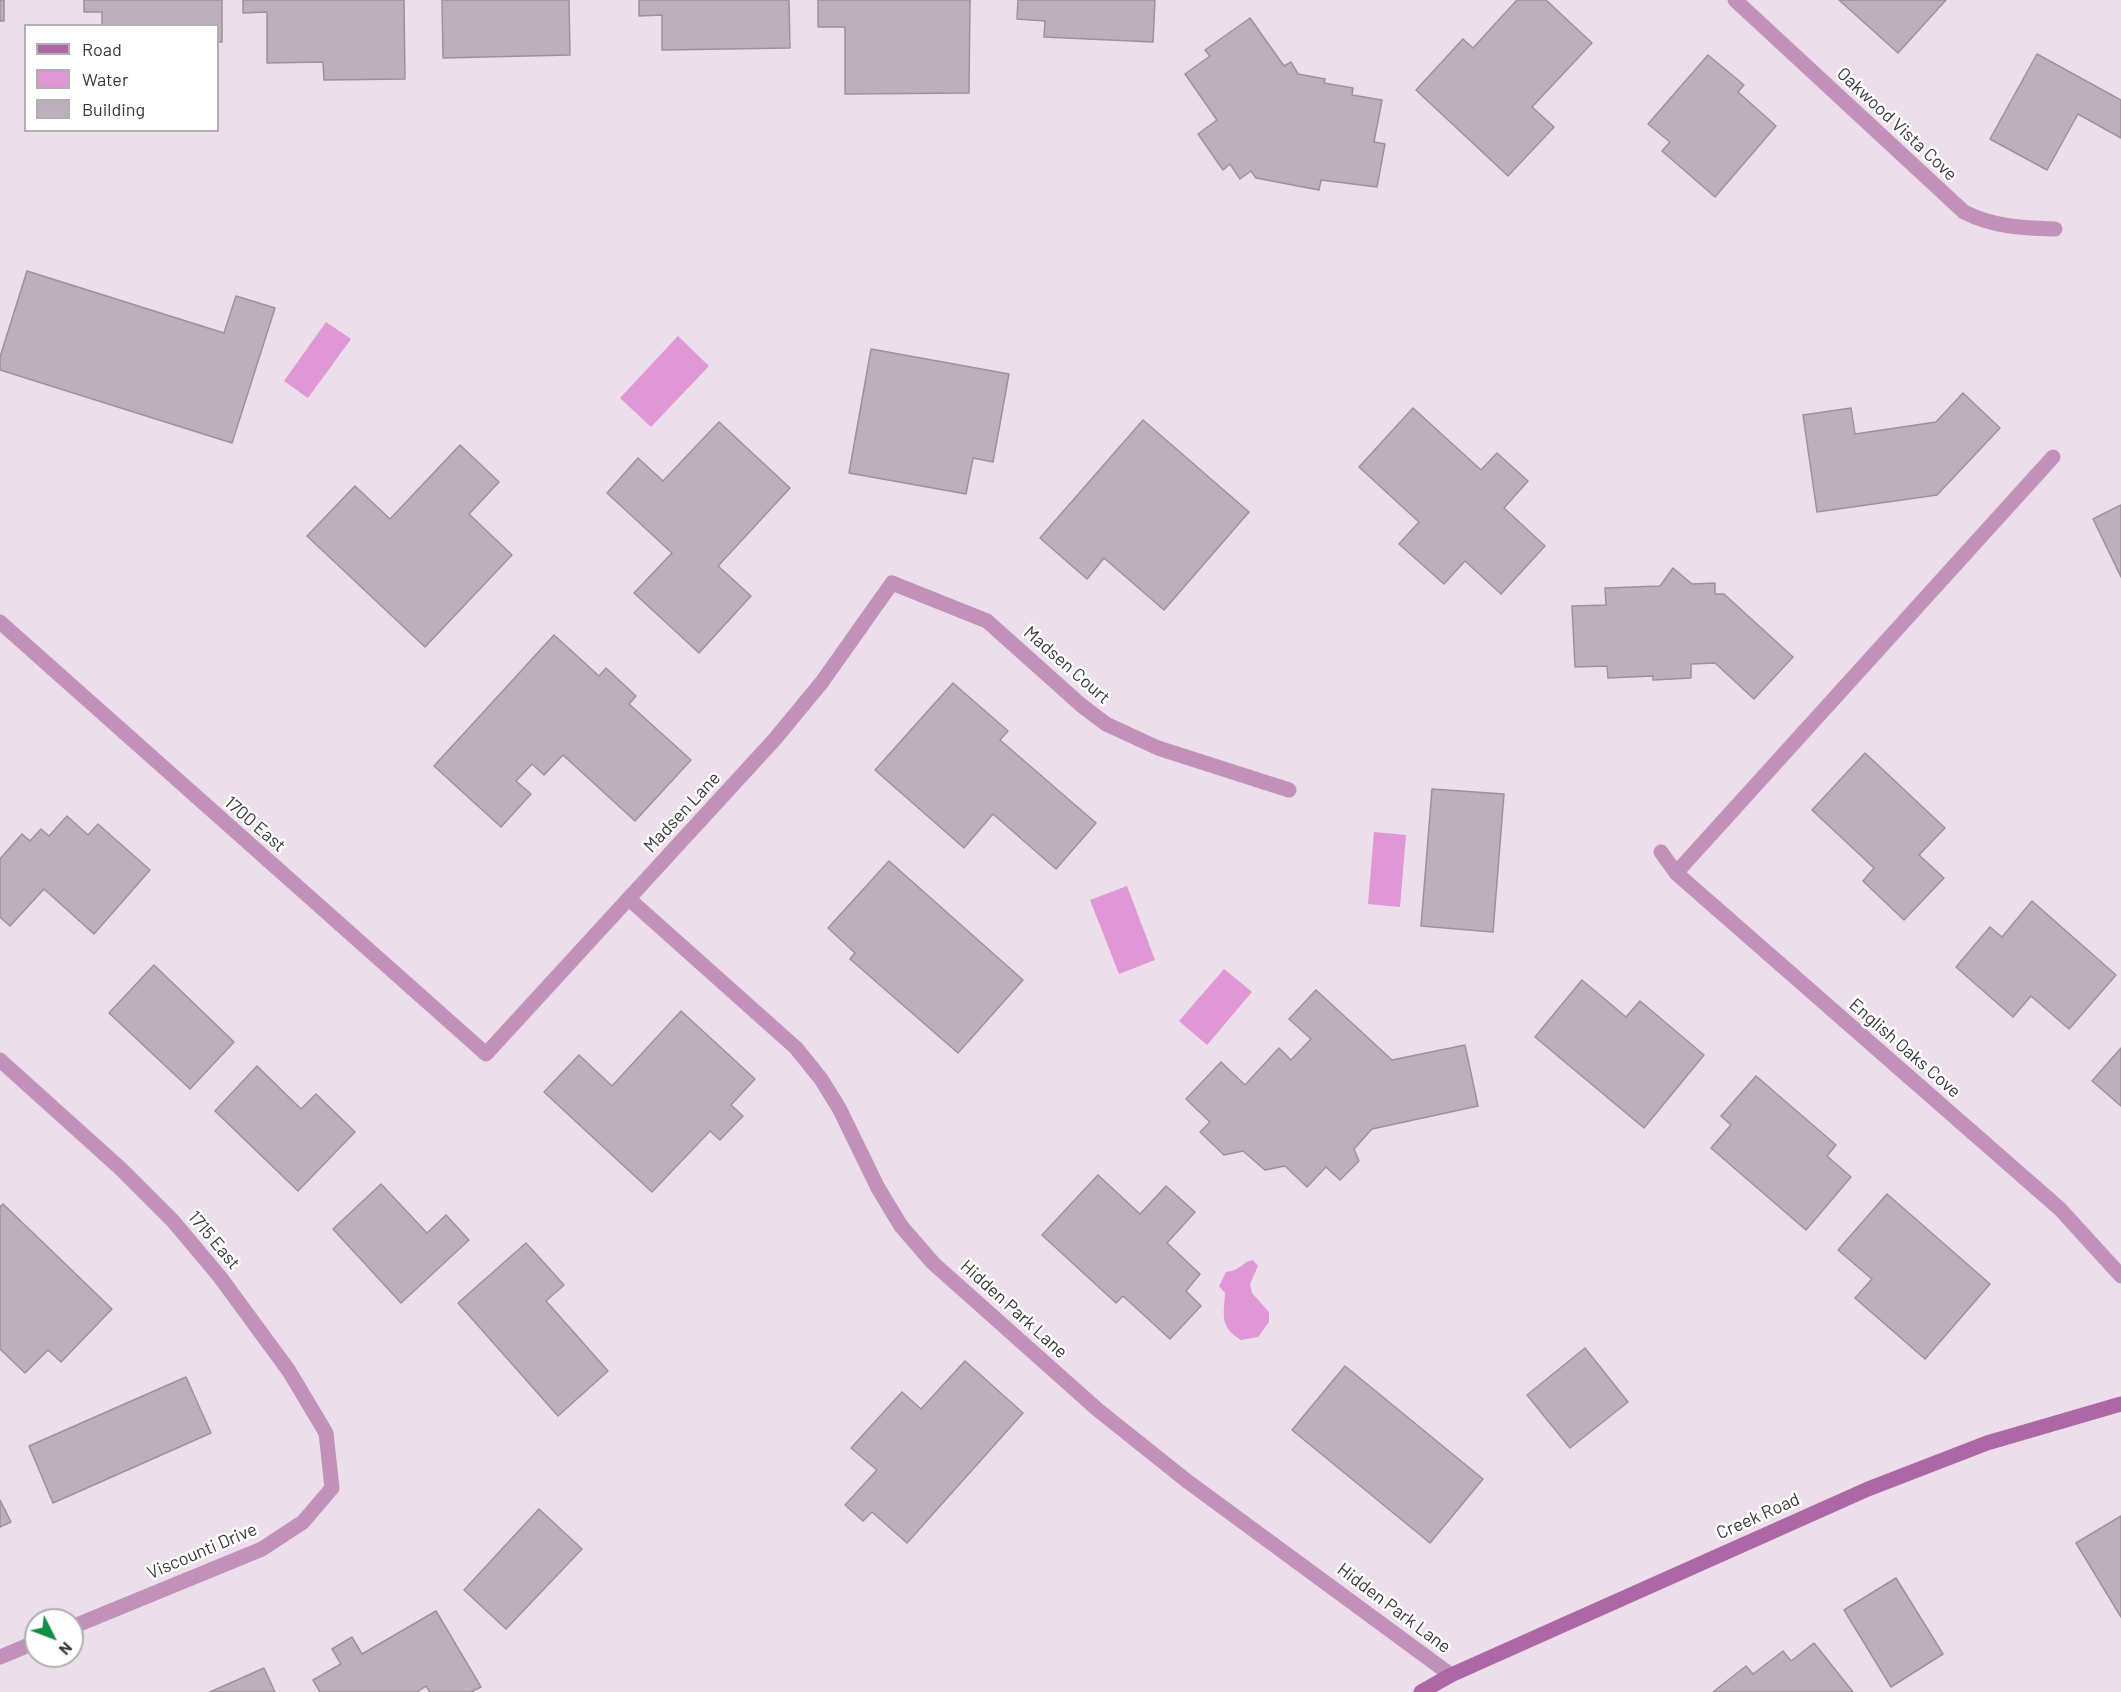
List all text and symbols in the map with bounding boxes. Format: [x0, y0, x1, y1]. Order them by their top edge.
legend [24, 24, 219, 132]
text: Road [82, 38, 122, 60]
street label: Oakwood Vista Cove [1832, 63, 1962, 185]
text: Water [82, 68, 129, 90]
text: Building [82, 98, 145, 120]
street label: Madsen Court [1019, 622, 1115, 708]
street label: Madsen Lane [639, 767, 725, 857]
street label: 1700 East [220, 792, 290, 856]
street label: English Oaks Cove [1845, 994, 1965, 1102]
street label: 1715 East [183, 1207, 245, 1273]
street label: Hidden Park Lane [956, 1255, 1072, 1363]
street label: Creek Road [1713, 1488, 1803, 1544]
street label: Viscounti Drive [144, 1518, 260, 1584]
street label: Hidden Park Lane [1333, 1558, 1455, 1658]
north arrow [24, 1608, 84, 1668]
text: N [56, 1639, 77, 1659]

